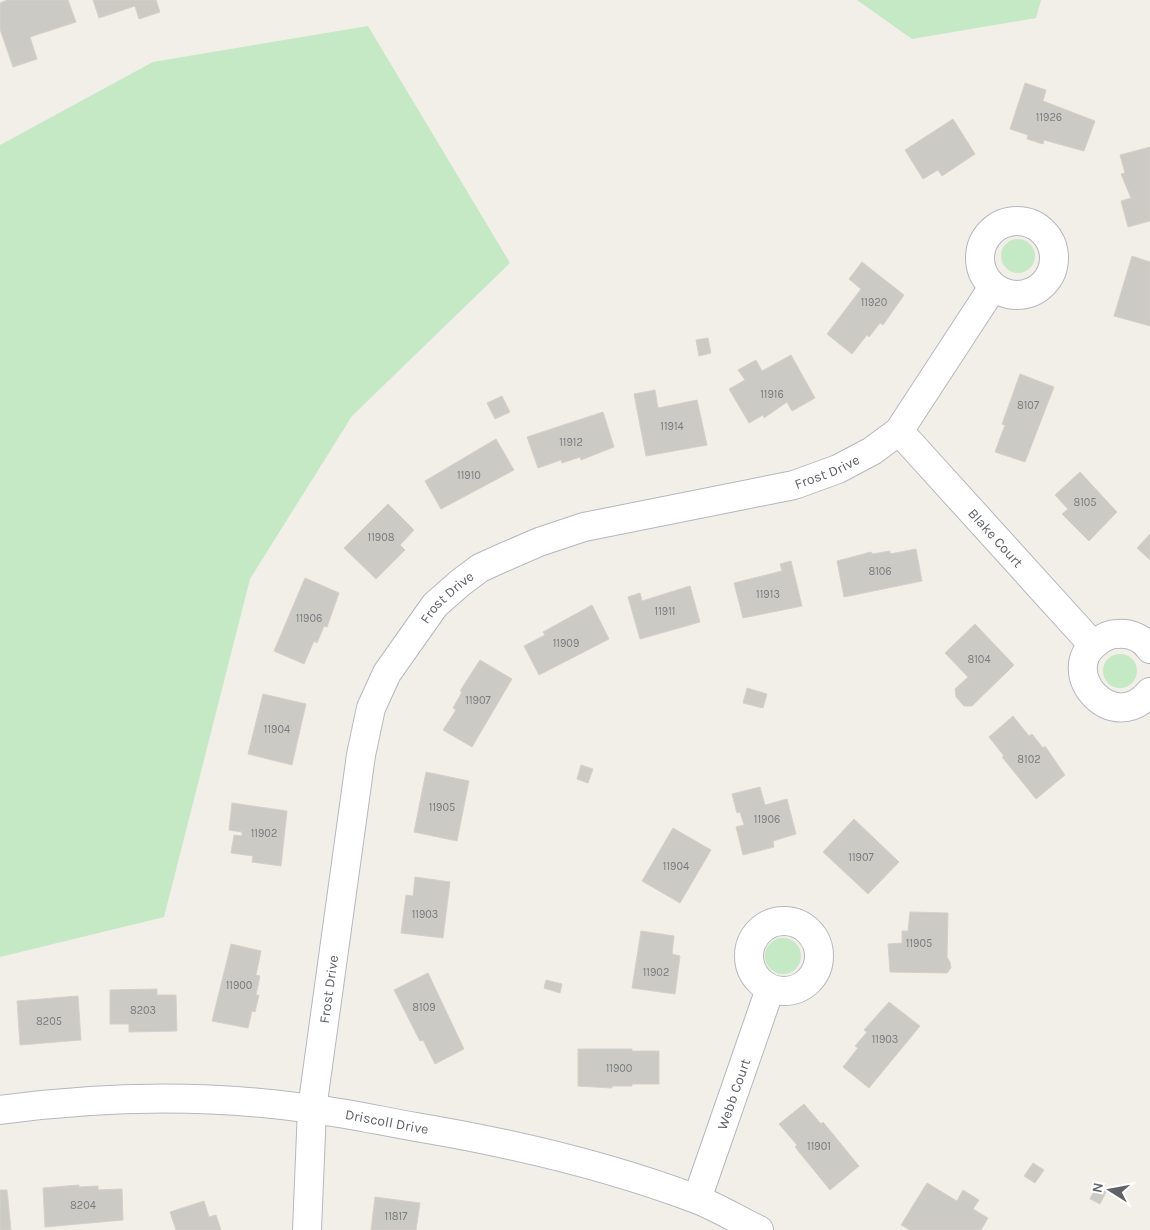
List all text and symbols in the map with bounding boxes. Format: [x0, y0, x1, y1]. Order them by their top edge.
house number: 11926 [1036, 111, 1062, 124]
house number: 11920 [861, 296, 887, 309]
house number: 11916 [760, 388, 784, 401]
house number: 8107 [1017, 399, 1039, 412]
house number: 11914 [660, 420, 684, 433]
house number: 11912 [559, 436, 583, 449]
street label: Frost Drive [792, 451, 862, 493]
house number: 11910 [457, 469, 481, 482]
house number: 8105 [1073, 496, 1097, 509]
street label: Blake Court [965, 505, 1027, 571]
house number: 11908 [368, 531, 395, 544]
house number: 8106 [868, 565, 892, 578]
street label: Frost Drive [416, 567, 477, 627]
house number: 11913 [756, 588, 780, 601]
house number: 11911 [655, 605, 675, 618]
house number: 11906 [296, 612, 322, 625]
house number: 11909 [553, 637, 579, 650]
house number: 8104 [967, 653, 991, 666]
house number: 11907 [465, 694, 491, 707]
house number: 11904 [264, 723, 290, 736]
house number: 8102 [1017, 753, 1041, 766]
house number: 11905 [429, 801, 455, 814]
house number: 11906 [754, 813, 780, 826]
house number: 11902 [251, 827, 277, 840]
house number: 11907 [848, 851, 874, 864]
house number: 11904 [663, 860, 689, 873]
house number: 11903 [412, 908, 438, 921]
house number: 11905 [906, 937, 932, 950]
street label: Frost Drive [315, 954, 342, 1024]
house number: 11902 [643, 966, 669, 979]
house number: 11900 [226, 979, 252, 992]
house number: 8109 [412, 1001, 436, 1014]
house number: 8203 [130, 1004, 156, 1017]
house number: 8205 [36, 1015, 62, 1028]
house number: 11903 [872, 1033, 898, 1046]
street label: Webb Court [713, 1056, 754, 1132]
house number: 11900 [606, 1062, 632, 1075]
street label: Driscoll Drive [344, 1105, 430, 1138]
house number: 11901 [807, 1140, 831, 1153]
north arrow [1085, 1165, 1135, 1215]
text: N [1088, 1181, 1107, 1194]
house number: 8204 [70, 1199, 96, 1212]
house number: 11817 [385, 1210, 407, 1223]

